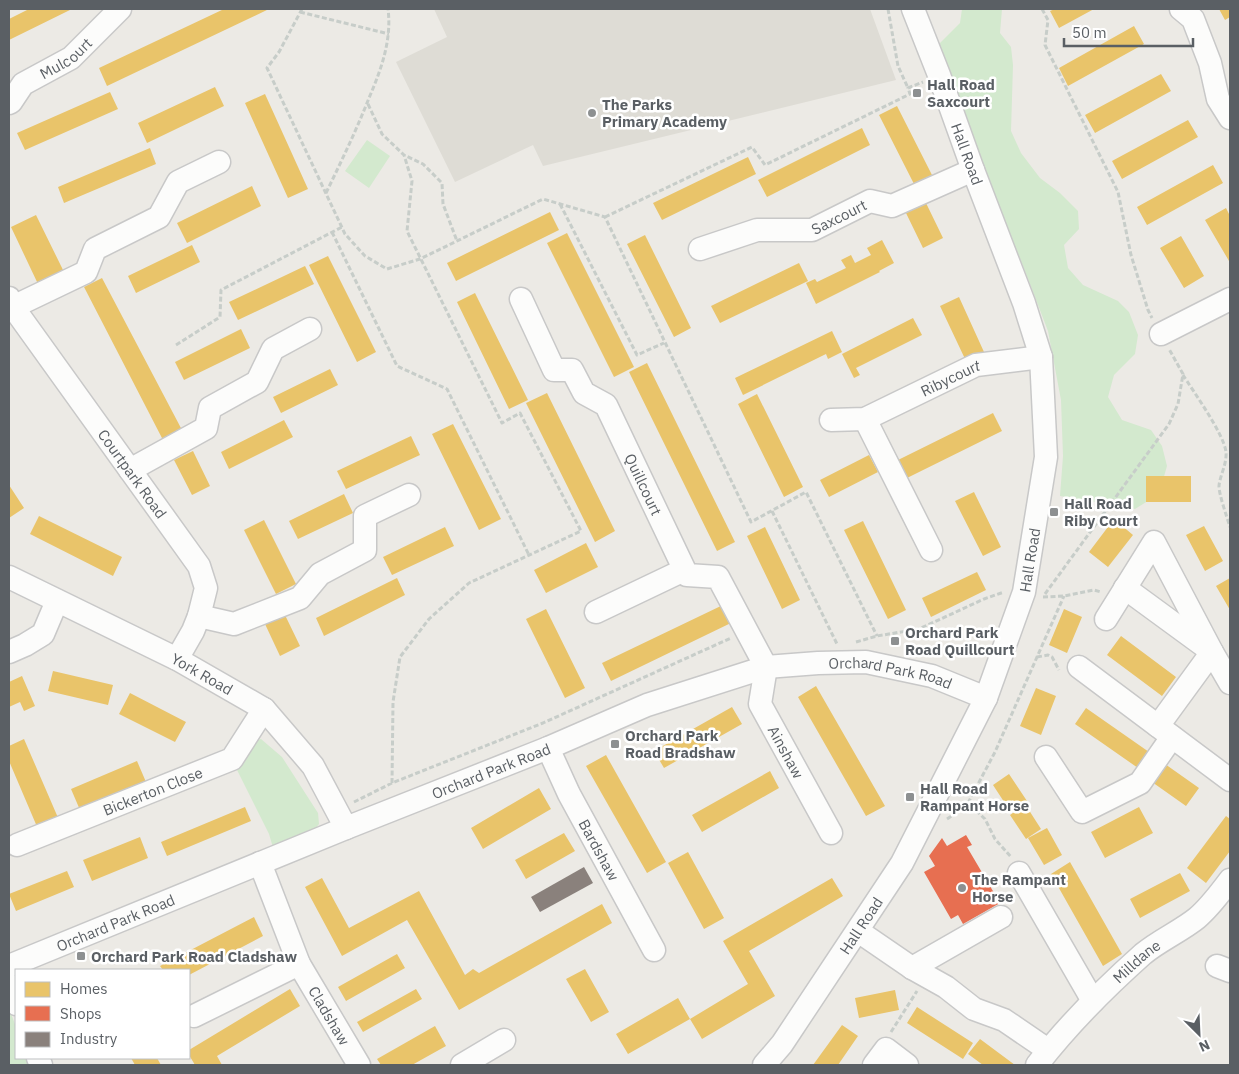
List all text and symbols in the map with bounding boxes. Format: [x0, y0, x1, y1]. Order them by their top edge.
scale bar [1064, 15, 1193, 47]
text: 50 m [1072, 23, 1107, 42]
street label: Mulcourt [36, 33, 96, 83]
place label: Hall Road Saxcourt [927, 75, 995, 111]
marker: Hall Road Saxcourt [911, 87, 923, 99]
place label: The Parks Primary Academy [602, 95, 727, 131]
marker: The Parks Primary Academy [586, 107, 598, 119]
street label: Hall Road [947, 120, 987, 188]
street label: Saxcourt [808, 195, 870, 238]
street label: Ribycourt [917, 355, 981, 400]
street label: Courtpark Road [94, 425, 171, 522]
street label: Quillcourt [621, 450, 667, 518]
place label: Hall Road Riby Court [1064, 494, 1138, 530]
marker: Hall Road Riby Court [1048, 506, 1060, 518]
street label: Hall Road [1015, 526, 1044, 594]
place label: Orchard Park Road Quillcourt [905, 623, 1015, 659]
marker: Orchard Park Road Quillcourt [889, 635, 901, 647]
street label: York Road [168, 648, 236, 699]
street label: Orchard Park Road [828, 652, 955, 693]
street label: Ainshaw [764, 722, 809, 782]
place label: Orchard Park Road Bradshaw [625, 726, 736, 762]
marker: Orchard Park Road Bradshaw [609, 738, 621, 750]
street label: Orchard Park Road [429, 739, 553, 803]
street label: Bickerton Close [100, 762, 205, 819]
place label: Hall Road Rampant Horse [920, 779, 1029, 815]
marker: Hall Road Rampant Horse [904, 791, 916, 803]
street label: Bardshaw [575, 816, 624, 884]
place label: The Rampant Horse [972, 870, 1066, 906]
marker: The Rampant Horse [956, 882, 968, 894]
street label: Orchard Park Road [53, 890, 177, 955]
street label: Hall Road [835, 893, 886, 958]
street label: Milldane [1108, 935, 1164, 987]
place label: Orchard Park Road Cladshaw [91, 947, 297, 966]
marker: Orchard Park Road Cladshaw [75, 950, 87, 962]
legend [15, 969, 190, 1059]
text: Homes [60, 979, 108, 998]
street label: Cladshaw [305, 982, 355, 1049]
text: Shops [60, 1004, 102, 1023]
north arrow [1174, 1009, 1224, 1059]
text: Industry [60, 1029, 118, 1048]
text: N [1196, 1036, 1213, 1056]

